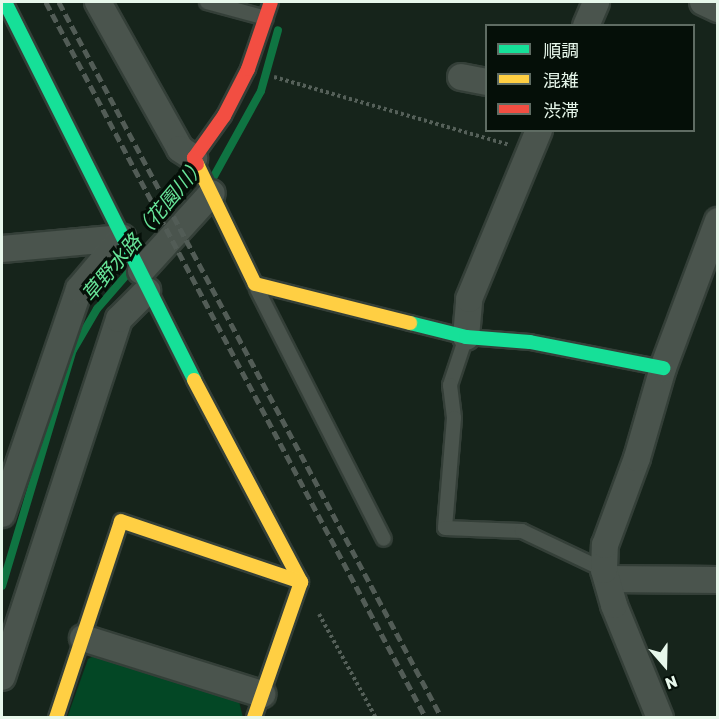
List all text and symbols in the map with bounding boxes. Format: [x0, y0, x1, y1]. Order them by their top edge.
legend [485, 24, 695, 132]
text: 順調 [543, 40, 579, 62]
text: 混雑 [543, 70, 579, 92]
text: 渋滞 [543, 100, 579, 122]
water label: 草野水路（花園川） [77, 153, 211, 307]
north arrow [635, 635, 695, 695]
text: N [663, 671, 680, 693]

